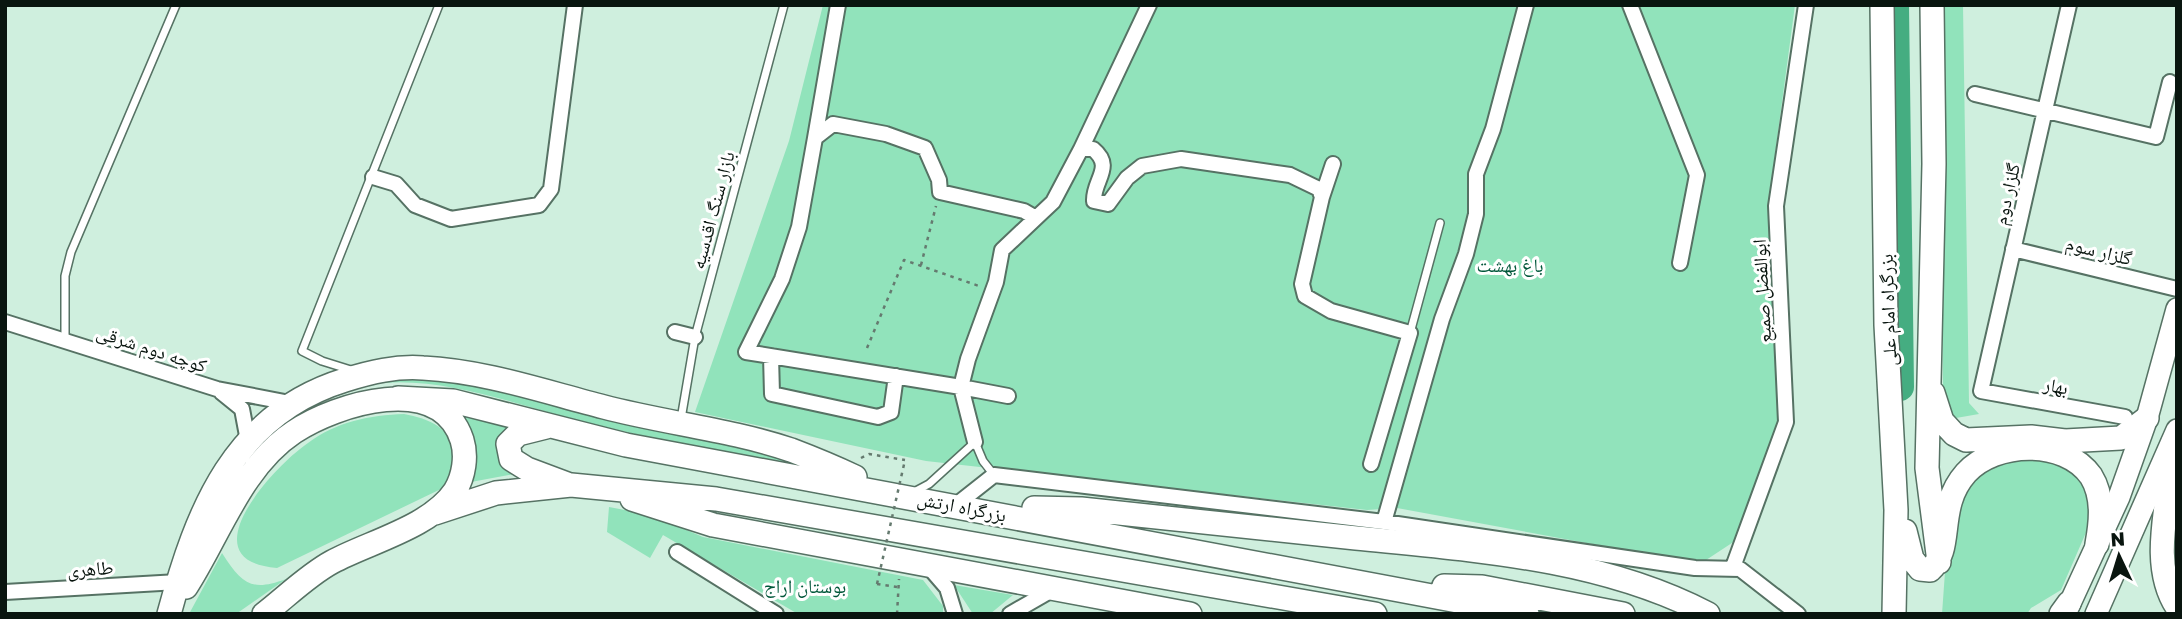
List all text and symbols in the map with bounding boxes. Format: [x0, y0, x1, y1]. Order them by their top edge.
street label: بازار سنگ اقدسیه [685, 149, 740, 272]
street label: گلزار دوم [1988, 161, 2027, 228]
street label: گلزار سوم [2063, 231, 2135, 272]
street label: ابوالفضل صمیع [1747, 238, 1777, 344]
park label: باغ بهشت [1477, 253, 1543, 277]
street label: بزرگراه امام علی [1874, 253, 1903, 366]
street label: کوچه دوم شرقی [93, 319, 210, 379]
street label: بهار [2041, 371, 2070, 400]
street label: بزرگراه ارتش [915, 486, 1009, 527]
north arrow [2084, 521, 2154, 591]
text: N [2110, 527, 2126, 551]
street label: طاهری [66, 555, 114, 582]
park label: بوستان اراج [764, 574, 846, 598]

